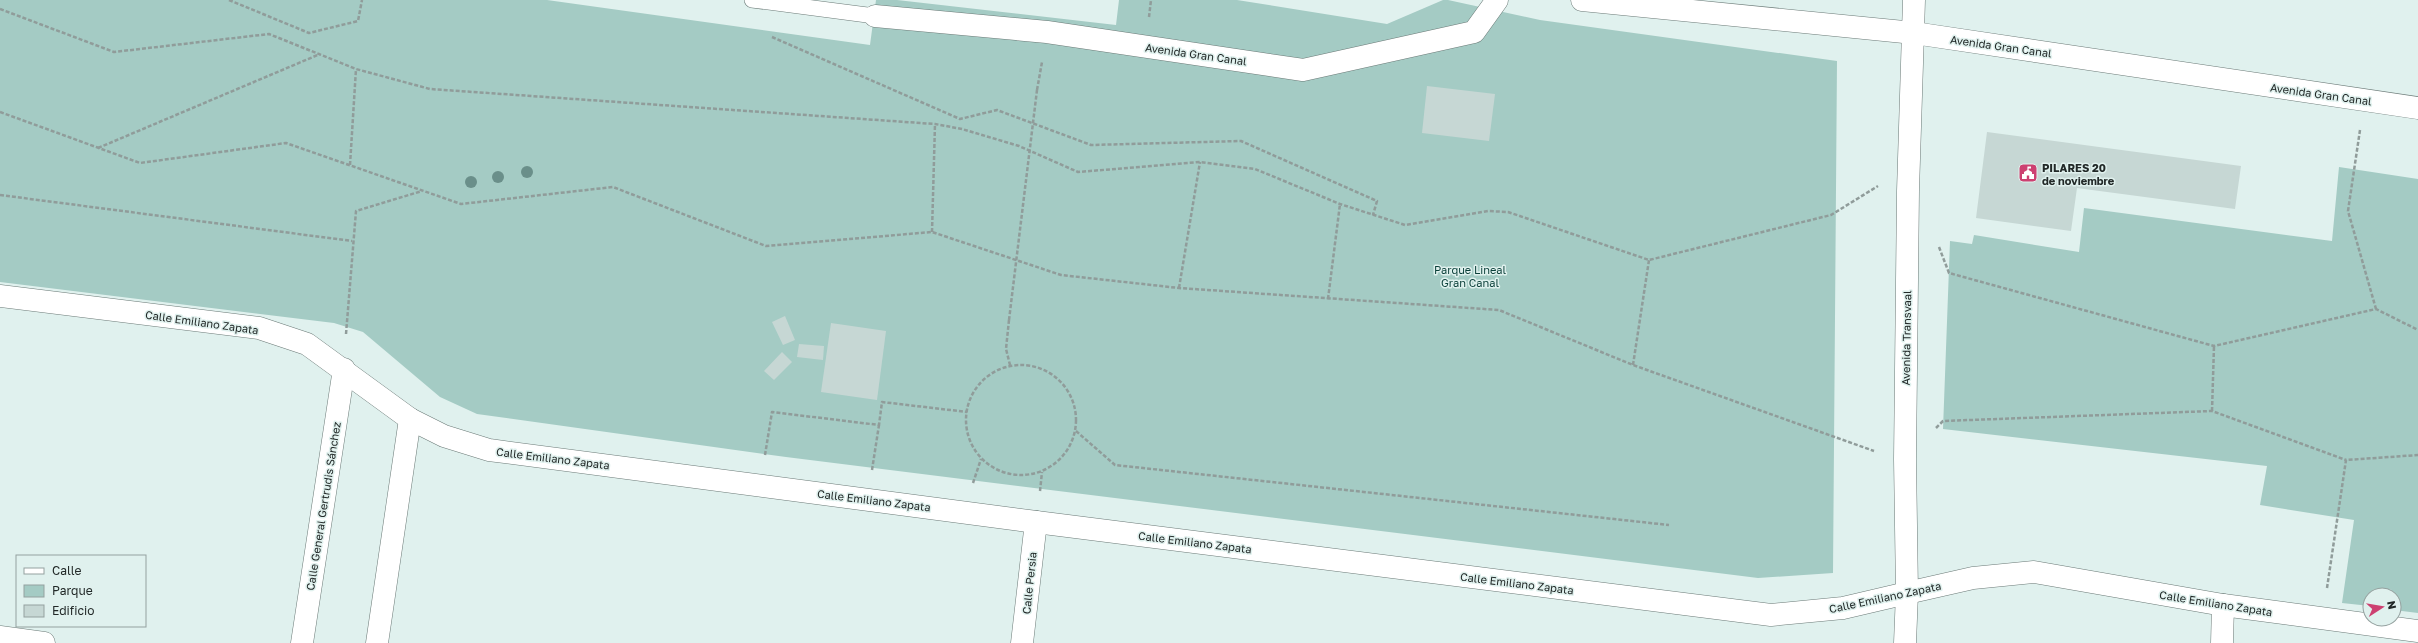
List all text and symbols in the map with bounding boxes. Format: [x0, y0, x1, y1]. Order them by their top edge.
street label: Avenida Gran Canal [1949, 32, 2053, 60]
street label: Avenida Gran Canal [1144, 40, 1248, 68]
street label: Avenida Gran Canal [2269, 80, 2373, 108]
place label: PILARES 20 de noviembre [2042, 161, 2115, 187]
public building icon: PILARES 20 de noviembre [2017, 162, 2039, 184]
park label: Parque Lineal Gran Canal [1434, 263, 1507, 289]
street label: Avenida Transvaal [1899, 290, 1913, 386]
street label: Calle Emiliano Zapata [145, 308, 259, 336]
street label: Calle General Gertrudis Sánchez [303, 420, 343, 591]
street label: Calle Emiliano Zapata [496, 445, 610, 471]
street label: Calle Emiliano Zapata [817, 487, 931, 513]
street label: Calle Emiliano Zapata [1138, 529, 1252, 555]
street label: Calle Persia [1019, 551, 1039, 615]
legend [16, 555, 146, 627]
text: Calle [52, 563, 82, 578]
street label: Calle Emiliano Zapata [1460, 570, 1574, 596]
street label: Calle Emiliano Zapata [1828, 579, 1942, 615]
text: Parque [52, 583, 93, 598]
north arrow [2362, 587, 2402, 627]
street label: Calle Emiliano Zapata [2159, 588, 2273, 618]
text: N [2385, 599, 2399, 610]
text: Edificio [52, 603, 94, 618]

